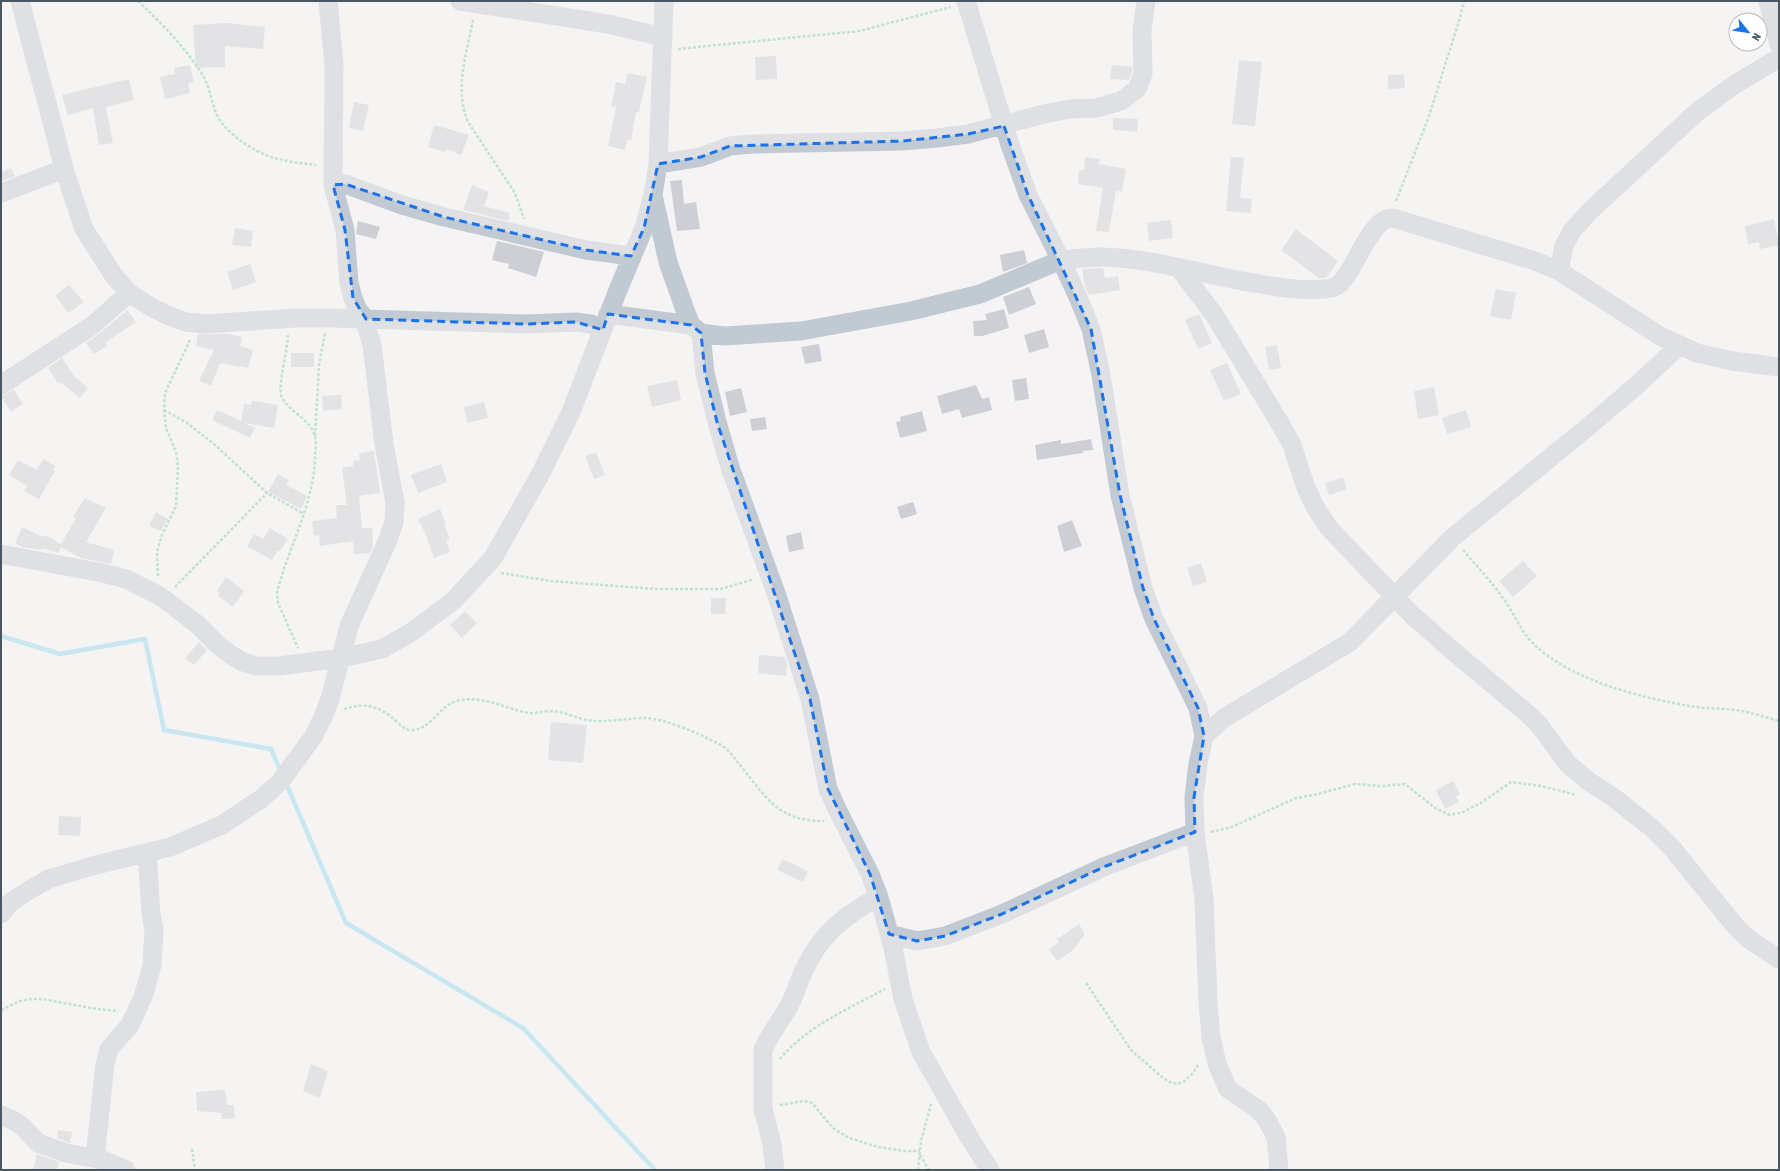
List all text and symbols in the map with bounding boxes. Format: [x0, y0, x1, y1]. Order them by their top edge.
north arrow [1728, 12, 1768, 52]
text: N [1750, 31, 1763, 43]

